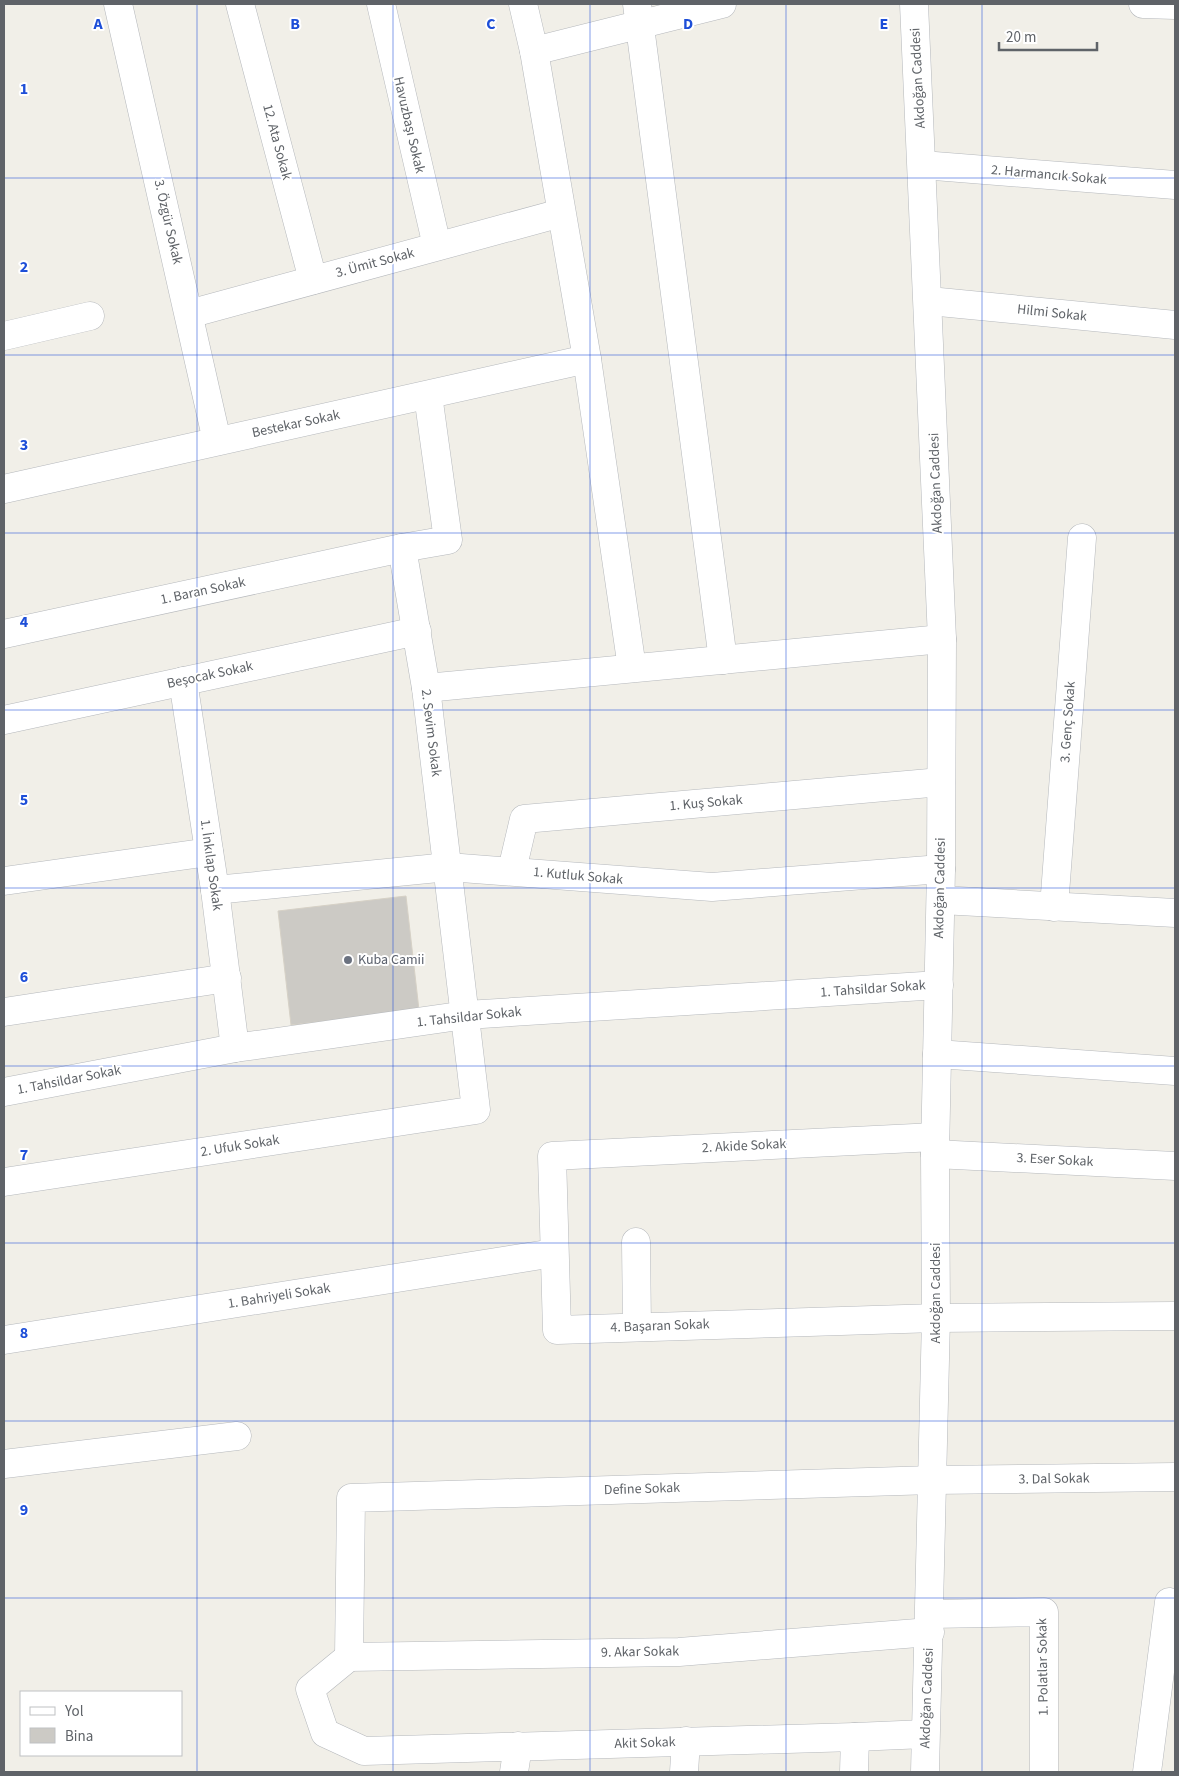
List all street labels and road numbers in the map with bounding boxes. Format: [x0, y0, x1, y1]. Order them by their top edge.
street label: Akdoğan Caddesi [905, 27, 931, 129]
street label: Havuzbaşı Sokak [388, 75, 430, 175]
street label: 12. Ata Sokak [257, 102, 297, 182]
street label: 2. Harmancık Sokak [990, 160, 1108, 190]
street label: 3. Özgür Sokak [149, 178, 187, 266]
street label: 3. Ümit Sokak [333, 243, 417, 283]
street label: Hilmi Sokak [1016, 299, 1088, 327]
street label: Bestekar Sokak [250, 405, 342, 443]
street label: Akdoğan Caddesi [924, 432, 948, 534]
street label: 1. Baran Sokak [159, 572, 247, 610]
street label: Beşocak Sokak [165, 656, 255, 694]
street label: 3. Genç Sokak [1055, 681, 1081, 763]
street label: 2. Sevim Sokak [416, 688, 446, 778]
street label: 1. Kuş Sokak [669, 790, 743, 816]
street label: 1. İnkılap Sokak [195, 818, 227, 912]
street label: Akdoğan Caddesi [929, 837, 951, 939]
street label: 1. Kutluk Sokak [532, 862, 624, 890]
street label: 1. Tahsildar Sokak [820, 975, 926, 1003]
street label: 1. Tahsildar Sokak [415, 1002, 523, 1032]
street label: 1. Tahsildar Sokak [15, 1060, 123, 1100]
street label: 2. Ufuk Sokak [199, 1130, 281, 1162]
street label: 2. Akide Sokak [701, 1134, 787, 1158]
street label: 3. Eser Sokak [1016, 1148, 1094, 1172]
street label: Akdoğan Caddesi [926, 1243, 946, 1343]
street label: 1. Bahriyeli Sokak [226, 1278, 332, 1314]
street label: 4. Başaran Sokak [610, 1314, 710, 1338]
street label: 3. Dal Sokak [1018, 1468, 1090, 1490]
street label: Define Sokak [604, 1478, 681, 1500]
street label: 1. Polatlar Sokak [1032, 1618, 1054, 1716]
street label: 9. Akar Sokak [601, 1641, 679, 1663]
street label: Akdoğan Caddesi [915, 1647, 939, 1749]
street label: Akit Sokak [614, 1732, 676, 1754]

